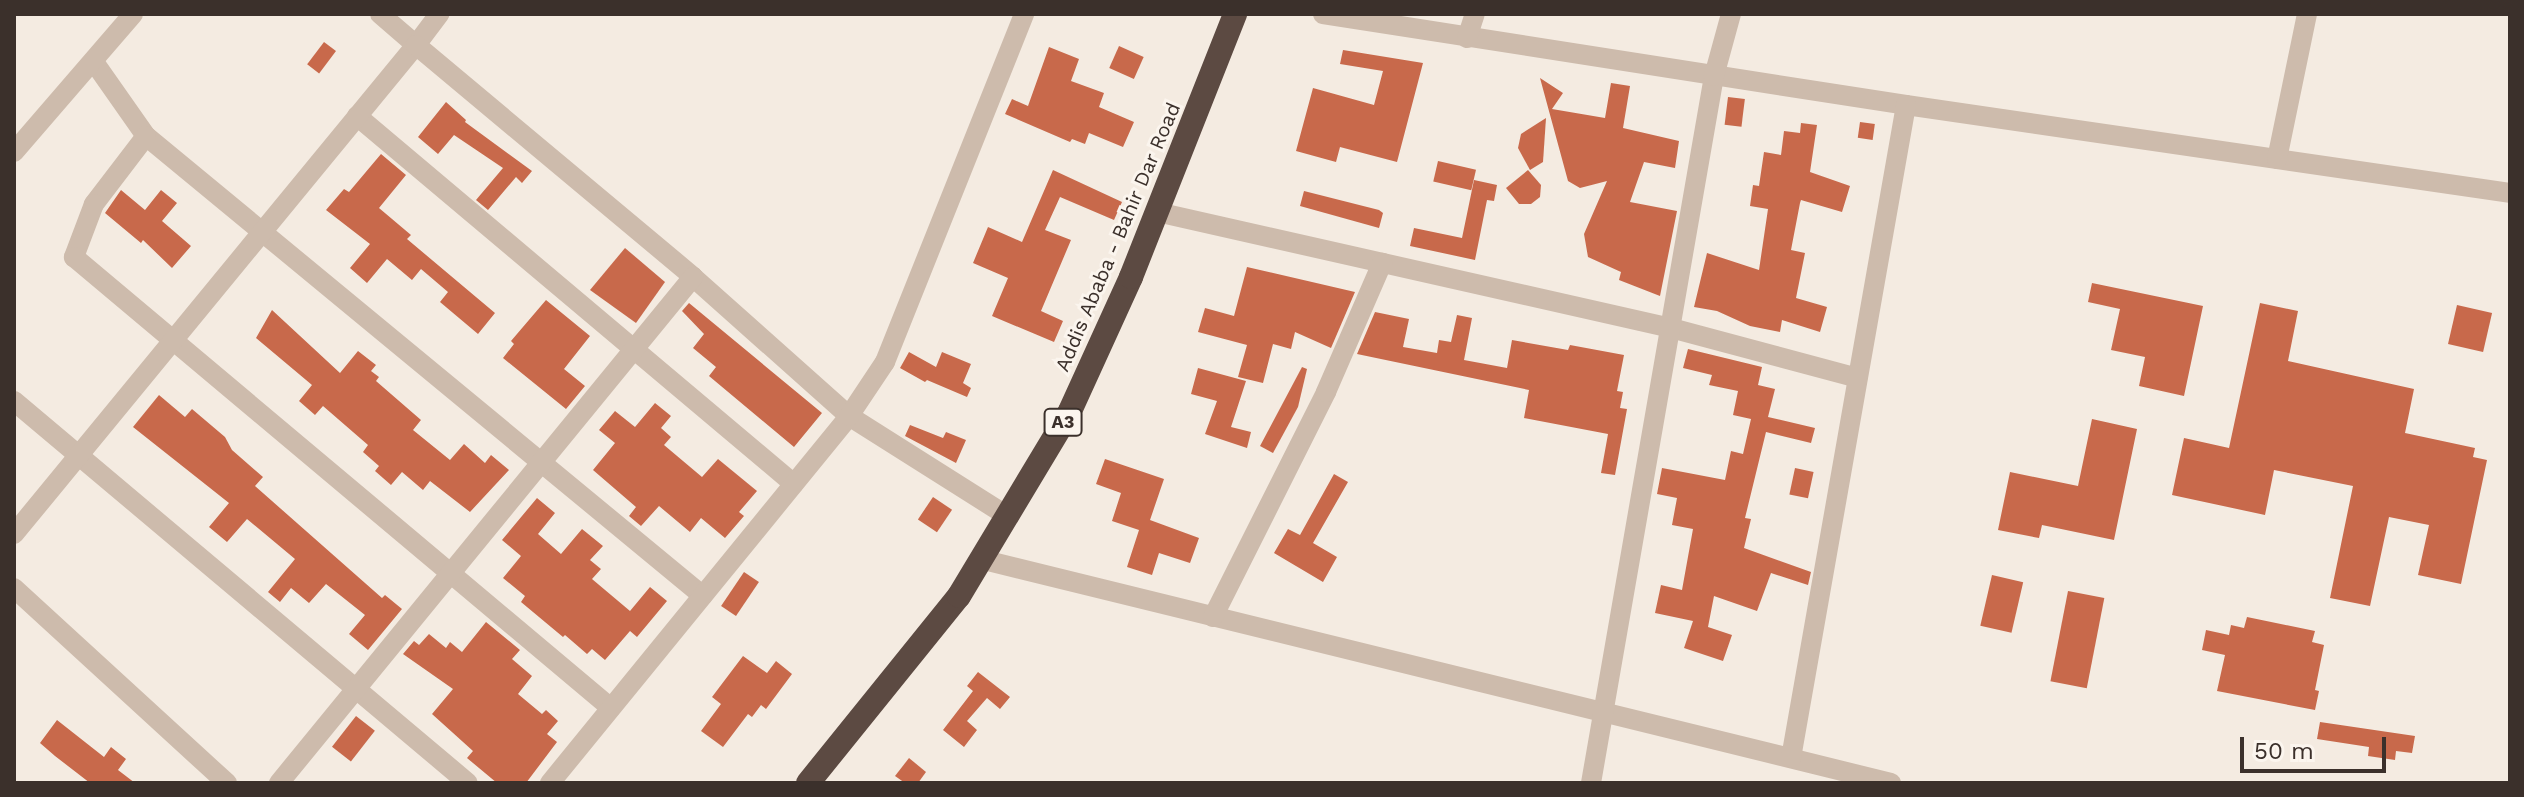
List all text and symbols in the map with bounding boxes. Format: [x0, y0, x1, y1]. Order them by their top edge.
street label: Addis Ababa - Bahir Dar Road [1050, 98, 1186, 376]
road number: A3 [1043, 408, 1083, 436]
scale bar [2244, 721, 2390, 771]
text: 50 m [2254, 737, 2314, 765]

